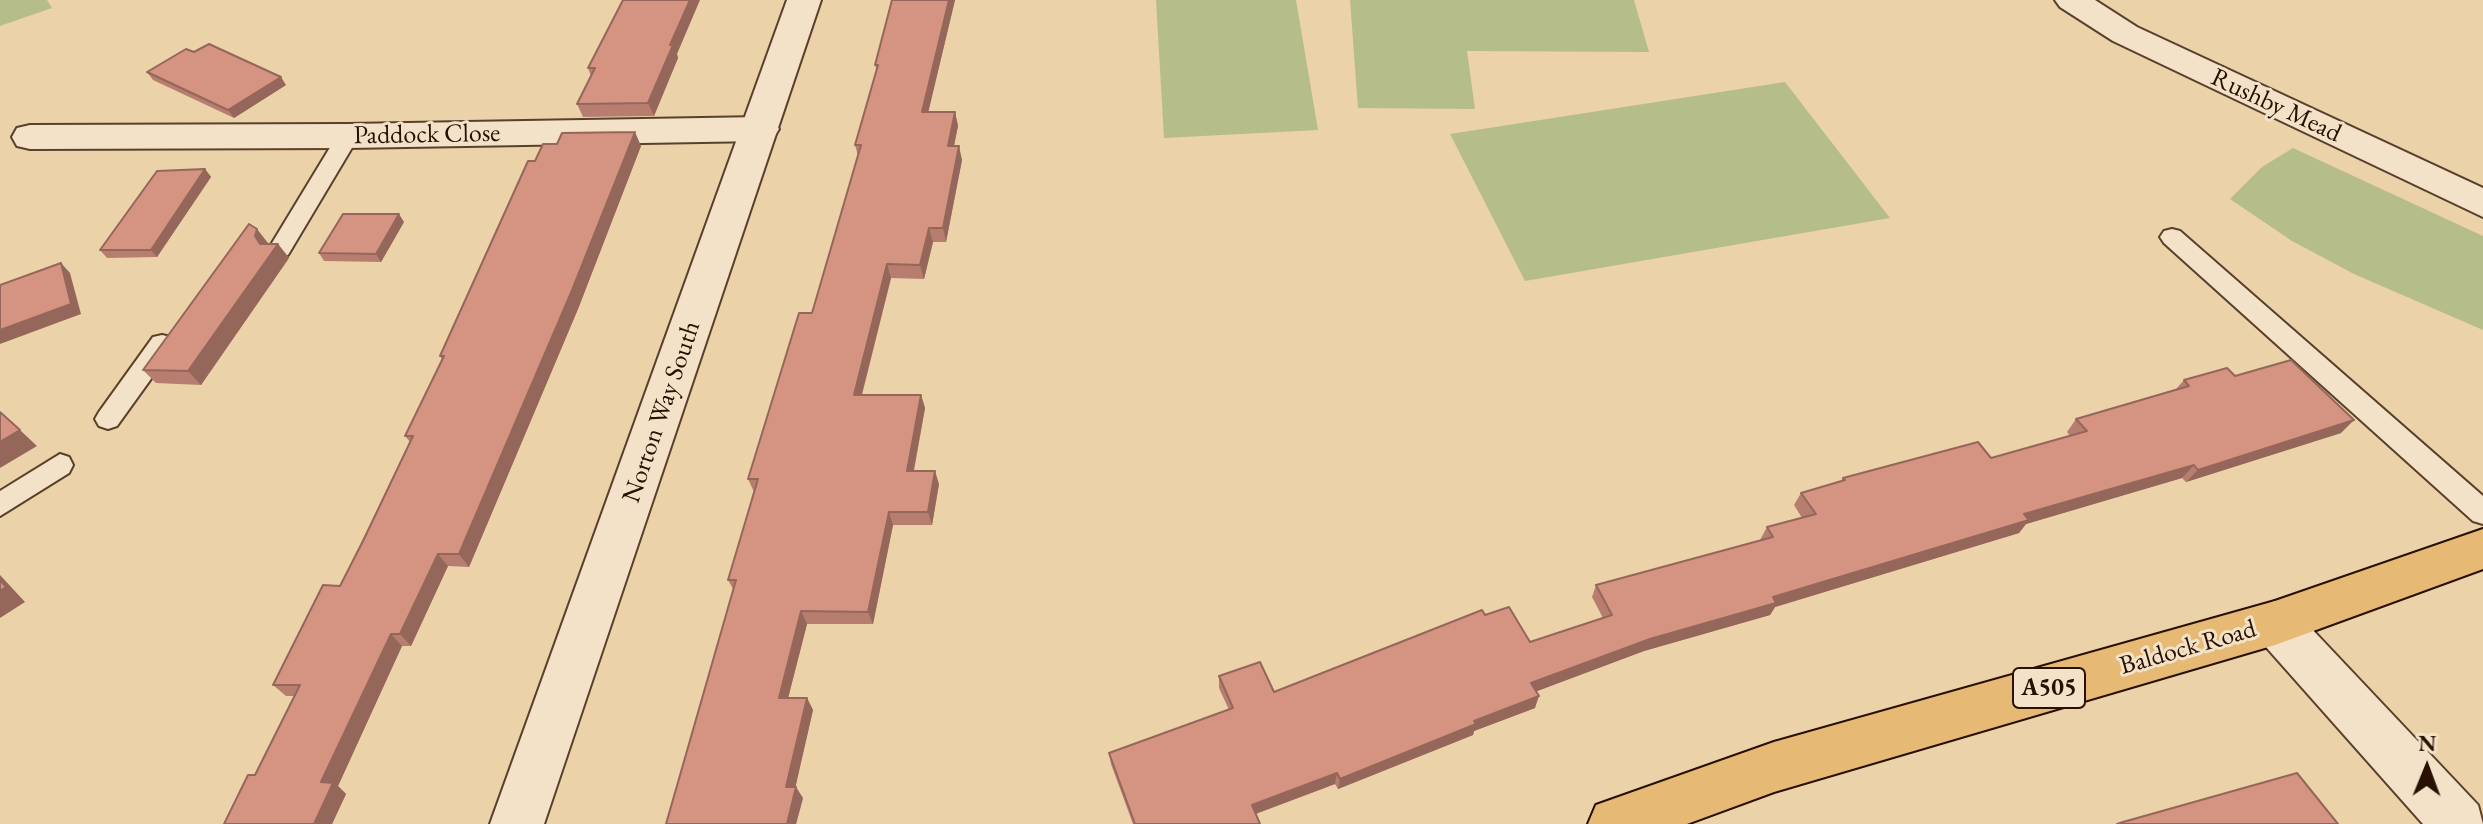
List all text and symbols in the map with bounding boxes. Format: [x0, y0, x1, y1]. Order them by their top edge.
street label: Rushby Mead [2206, 62, 2346, 150]
street label: Paddock Close [353, 118, 501, 152]
street label: Norton Way South [616, 317, 708, 507]
street label: Baldock Road [2116, 614, 2260, 682]
road number: A505 [2013, 668, 2085, 708]
north arrow [2387, 728, 2467, 808]
text: N [2418, 729, 2437, 758]

